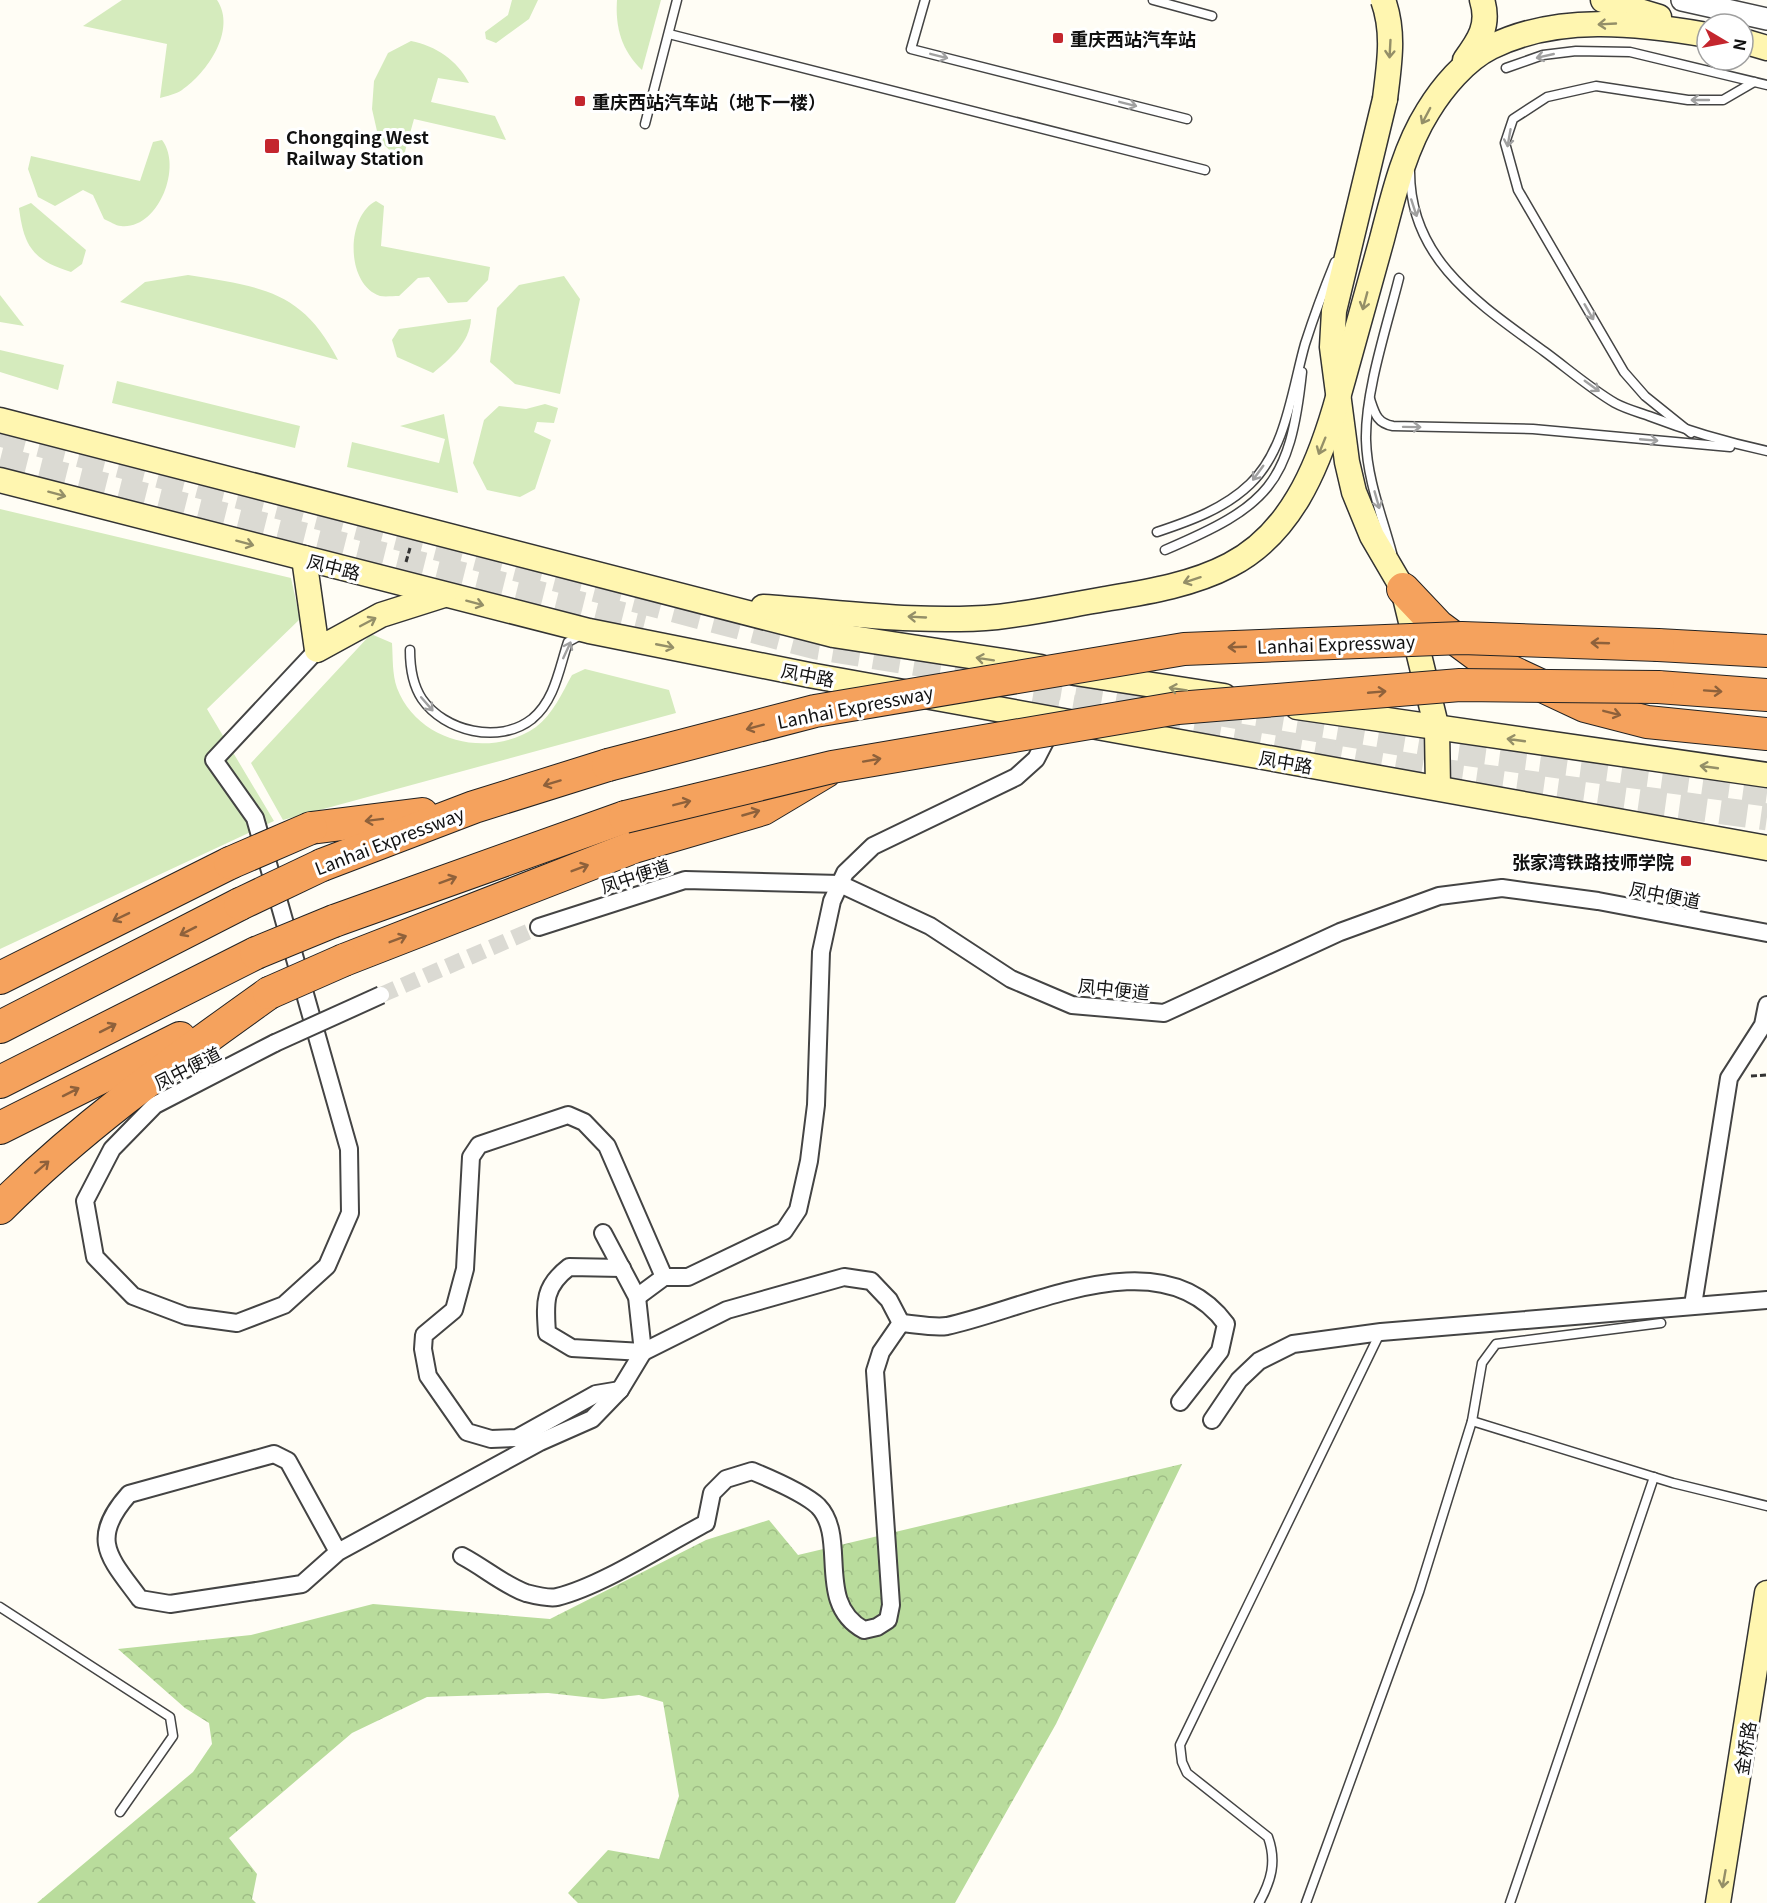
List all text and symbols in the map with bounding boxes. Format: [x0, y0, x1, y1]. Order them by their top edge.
north arrow [1695, 12, 1755, 72]
one-way arrow [1598, 19, 1618, 30]
place label: 重庆西站汽车站 [1070, 25, 1196, 51]
marker: 重庆西站汽车站 [1051, 31, 1065, 45]
text: N [1728, 37, 1754, 53]
one-way arrow [1385, 39, 1396, 59]
one-way arrow [929, 50, 948, 62]
one-way arrow [1536, 51, 1555, 62]
place label: 重庆西站汽车站（地下一楼） [592, 88, 826, 114]
marker: 重庆西站汽车站（地下一楼） [573, 94, 587, 108]
one-way arrow [1691, 94, 1711, 106]
one-way arrow [1118, 98, 1137, 110]
one-way arrow [1420, 107, 1432, 124]
place label: Chongqing West Railway Station [286, 123, 429, 170]
one-way arrow [1503, 128, 1514, 147]
marker: Chongqing West Railway Station [263, 137, 281, 155]
one-way arrow [1409, 198, 1420, 217]
one-way arrow [1358, 291, 1370, 310]
one-way arrow [1583, 303, 1595, 320]
one-way arrow [1584, 380, 1600, 393]
one-way arrow [1402, 421, 1422, 433]
one-way arrow [1638, 435, 1658, 446]
one-way arrow [1316, 437, 1327, 455]
one-way arrow [1252, 465, 1265, 481]
one-way arrow [47, 489, 66, 501]
one-way arrow [1372, 490, 1383, 509]
one-way arrow [236, 538, 255, 550]
street label: 凤中路 [305, 547, 363, 585]
one-way arrow [1183, 575, 1202, 586]
one-way arrow [465, 597, 484, 609]
one-way arrow [907, 612, 927, 623]
one-way arrow [359, 616, 376, 628]
street label: Lanhai Expressway [1256, 627, 1416, 659]
one-way arrow [1590, 638, 1610, 649]
one-way arrow [561, 641, 573, 659]
one-way arrow [655, 641, 674, 652]
one-way arrow [1228, 641, 1248, 652]
one-way arrow [976, 653, 995, 664]
street label: 凤中路 [779, 656, 837, 692]
street label: Lanhai Expressway [775, 678, 936, 734]
one-way arrow [1168, 683, 1188, 694]
one-way arrow [1366, 686, 1386, 697]
one-way arrow [1702, 686, 1722, 697]
one-way arrow [420, 696, 434, 711]
one-way arrow [1603, 708, 1622, 720]
one-way arrow [746, 721, 765, 733]
one-way arrow [1507, 734, 1526, 745]
street label: 凤中路 [1257, 744, 1315, 778]
one-way arrow [861, 754, 881, 765]
one-way arrow [1700, 761, 1719, 772]
one-way arrow [543, 778, 562, 789]
one-way arrow [672, 797, 691, 809]
street label: Lanhai Expressway [310, 799, 468, 880]
one-way arrow [741, 807, 760, 818]
one-way arrow [365, 815, 384, 826]
place label: 张家湾铁路技师学院 [1512, 848, 1674, 874]
street label: 凤中便道 [597, 852, 673, 898]
marker: 张家湾铁路技师学院 [1679, 854, 1693, 868]
one-way arrow [570, 862, 589, 873]
one-way arrow [438, 874, 457, 885]
street label: 凤中便道 [1627, 874, 1703, 914]
one-way arrow [112, 912, 130, 924]
one-way arrow [179, 925, 197, 937]
one-way arrow [389, 933, 407, 944]
street label: 凤中便道 [1077, 971, 1151, 1005]
one-way arrow [99, 1021, 117, 1033]
street label: 凤中便道 [149, 1039, 225, 1095]
one-way arrow [62, 1086, 80, 1098]
one-way arrow [34, 1161, 50, 1174]
street label: 金桥路 [1727, 1719, 1761, 1777]
one-way arrow [1718, 1869, 1729, 1889]

